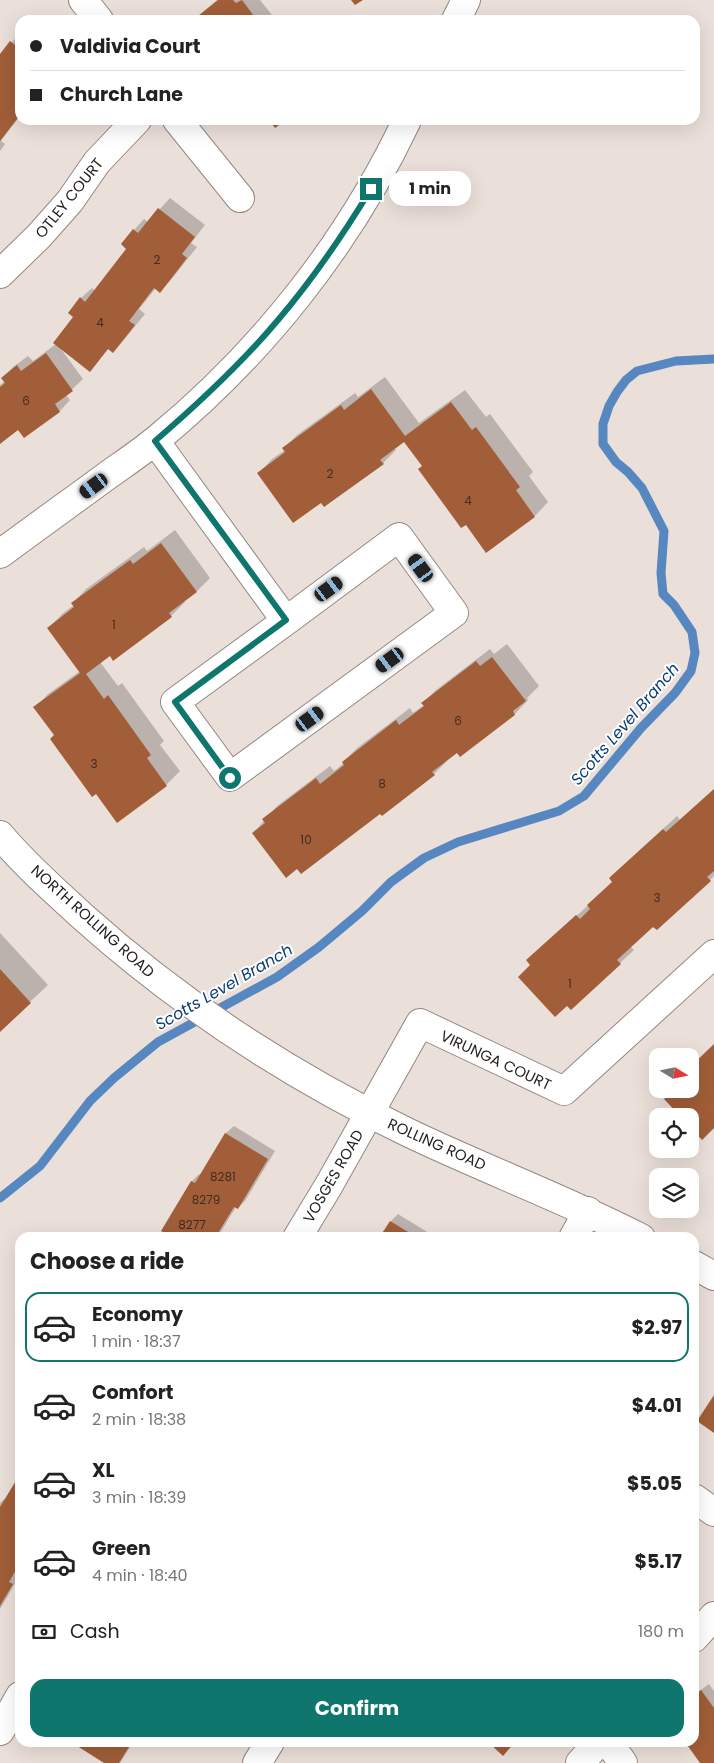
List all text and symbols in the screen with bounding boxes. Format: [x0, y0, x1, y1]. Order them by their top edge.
text: Valdivia Court [60, 33, 201, 60]
text: Church Lane [60, 81, 183, 108]
street label: OTLEY COURT [30, 153, 108, 243]
callout: 1 min [388, 172, 471, 206]
text: 1 min [409, 177, 451, 200]
route end [360, 178, 382, 200]
house number: 2 [154, 251, 161, 268]
house number: 4 [96, 314, 104, 331]
house number: 6 [22, 392, 30, 409]
house number: 2 [327, 465, 334, 482]
car [77, 471, 110, 501]
house number: 4 [464, 492, 472, 509]
car [406, 551, 435, 585]
car [312, 574, 345, 604]
house number: 1 [112, 616, 116, 633]
car [373, 645, 406, 675]
water label: Scotts Level Branch [565, 658, 685, 790]
car [293, 704, 326, 734]
house number: 6 [454, 712, 462, 729]
house number: 3 [90, 755, 98, 772]
route start [219, 767, 241, 789]
house number: 8 [378, 775, 386, 792]
house number: 10 [300, 831, 312, 848]
street label: NORTH ROLLING ROAD [27, 860, 159, 982]
house number: 3 [653, 889, 661, 906]
water label: Scotts Level Branch [151, 938, 297, 1036]
house number: 1 [568, 975, 572, 992]
street label: VIRUNGA COURT [437, 1025, 555, 1095]
north arrow [649, 1048, 699, 1098]
map controls [649, 1048, 699, 1218]
button: locate [649, 1108, 699, 1158]
street label: ROLLING ROAD [385, 1113, 489, 1175]
street label: VOSGES ROAD [298, 1125, 368, 1227]
house number: 8281 [210, 1168, 236, 1185]
button: layers [649, 1168, 699, 1218]
house number: 8279 [192, 1191, 220, 1208]
house number: 8277 [178, 1216, 206, 1233]
text: Choose a ride [30, 1246, 184, 1277]
text: Economy [92, 1301, 183, 1328]
icon: car [32, 1305, 77, 1350]
text: $2.97 [631, 1314, 682, 1341]
text: 1 min · 18:37 [92, 1330, 181, 1353]
text: Comfort [92, 1379, 174, 1406]
icon: car [32, 1383, 77, 1428]
text: $4.01 [632, 1392, 682, 1419]
text: 2 min · 18:38 [92, 1408, 186, 1431]
text: XL [92, 1457, 115, 1484]
icon: car [32, 1461, 77, 1506]
text: $5.05 [627, 1470, 682, 1497]
text: 3 min · 18:39 [92, 1486, 186, 1509]
text: Green [92, 1535, 151, 1562]
icon: car [32, 1539, 77, 1584]
text: $5.17 [634, 1548, 682, 1575]
text: 4 min · 18:40 [92, 1564, 188, 1587]
icon: cash [30, 1618, 58, 1646]
text: Cash [70, 1618, 120, 1645]
text: 180 m [638, 1620, 684, 1643]
button: Confirm [30, 1679, 684, 1737]

